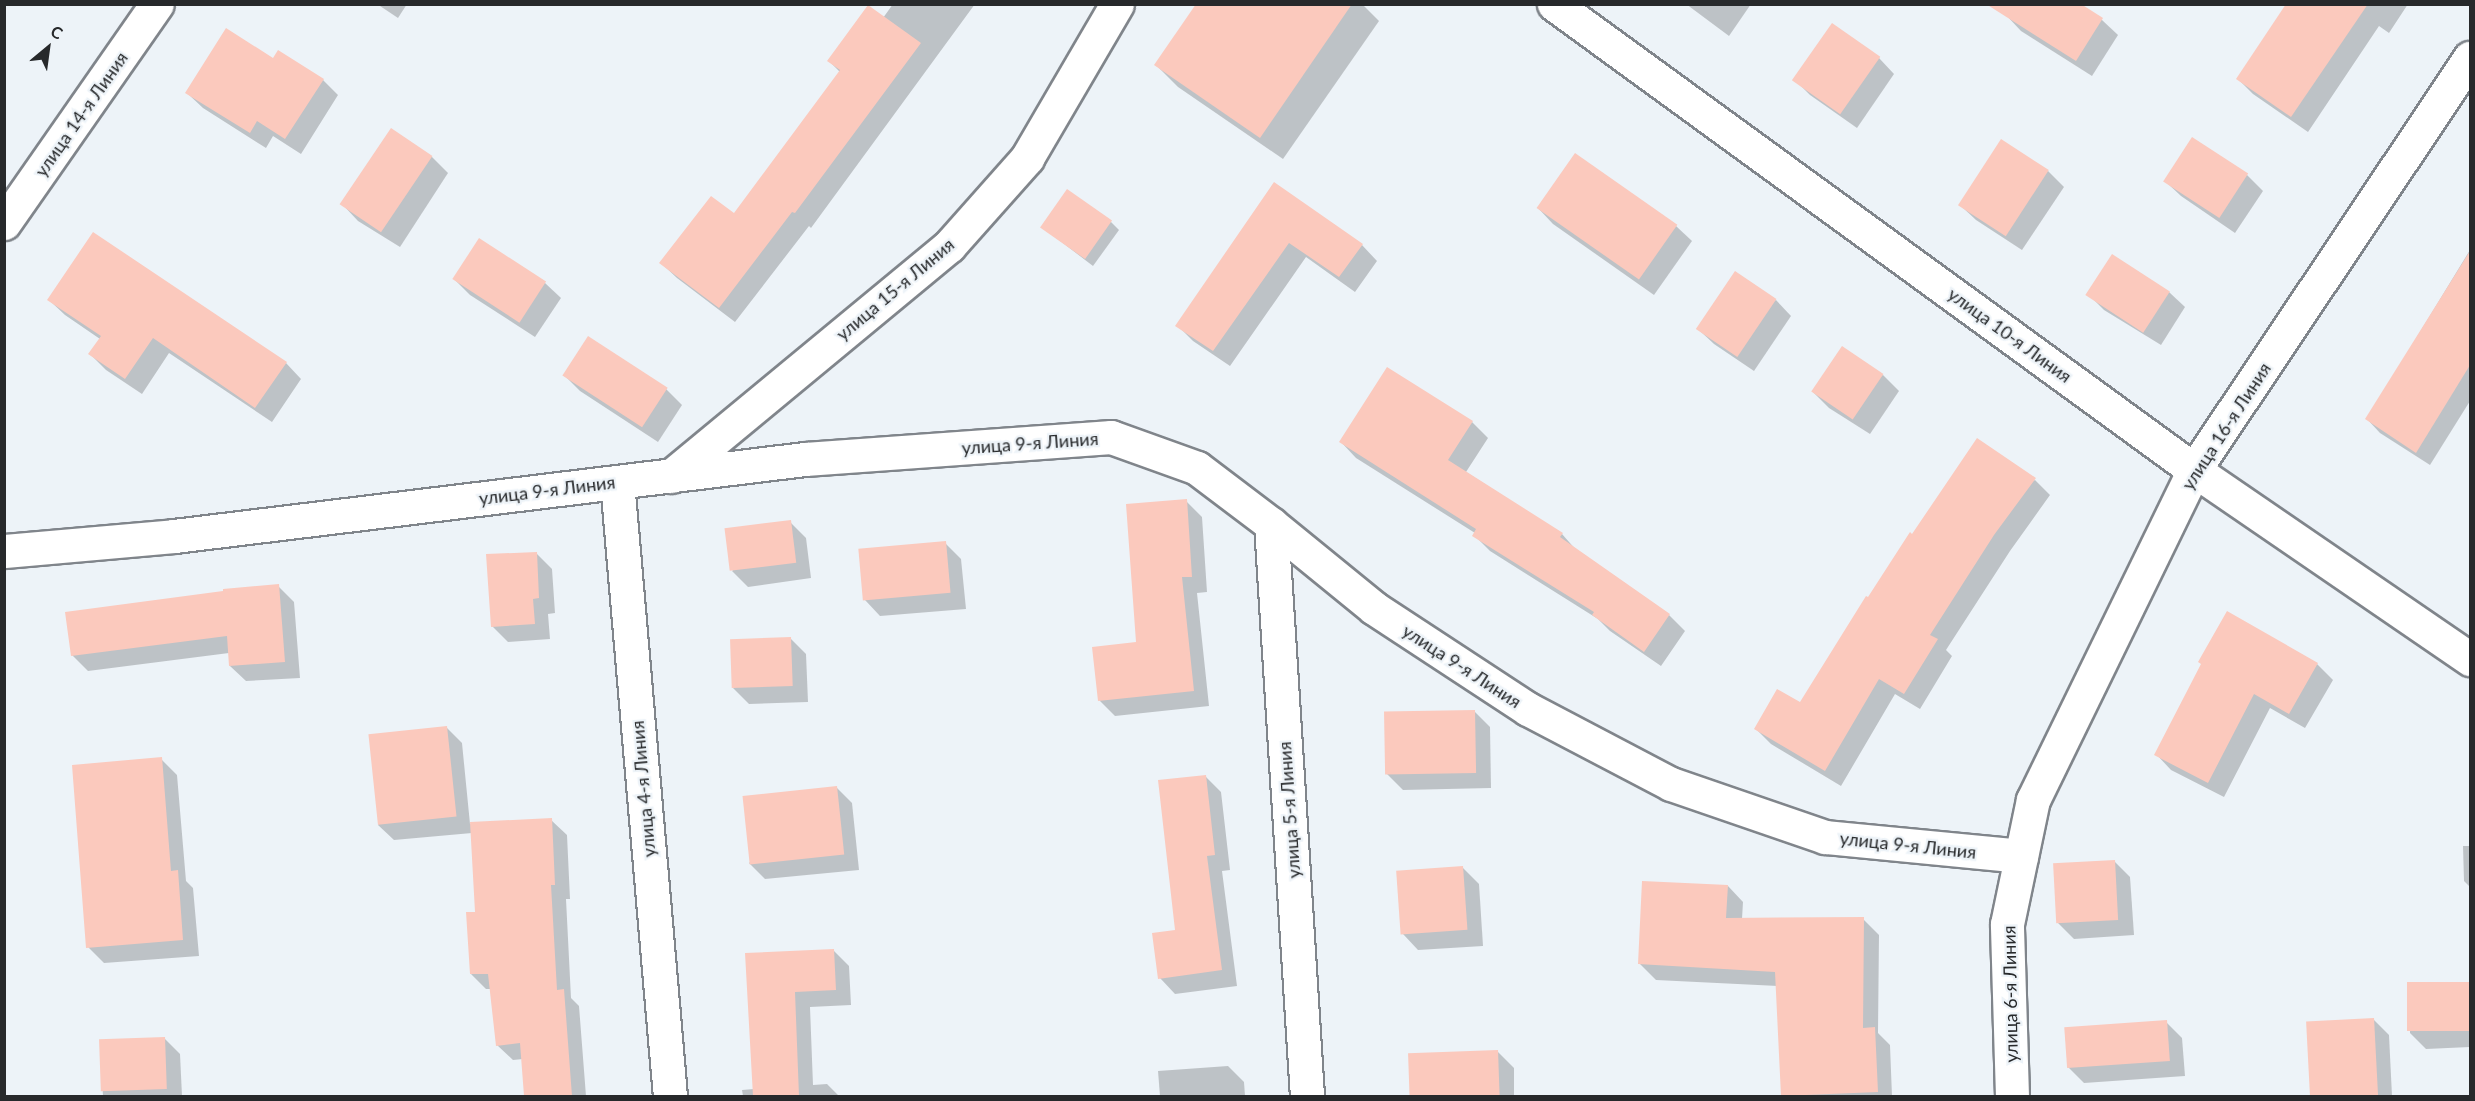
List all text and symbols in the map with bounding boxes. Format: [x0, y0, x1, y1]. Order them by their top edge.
north arrow [18, 18, 78, 78]
text: С [48, 21, 66, 43]
street label: улица 14-я Линия [30, 47, 132, 181]
street label: улица 15-я Линия [832, 233, 958, 345]
street label: улица 10-я Линия [1944, 283, 2076, 387]
street label: улица 16-я Линия [2177, 358, 2275, 494]
street label: улица 9-я Линия [961, 427, 1099, 459]
street label: улица 9-я Линия [478, 471, 616, 509]
street label: улица 9-я Линия [1399, 620, 1525, 712]
street label: улица 4-я Линия [626, 720, 660, 858]
street label: улица 5-я Линия [1273, 741, 1305, 879]
street label: улица 9-я Линия [1839, 827, 1977, 863]
street label: улица 6-я Линия [1998, 925, 2022, 1063]

